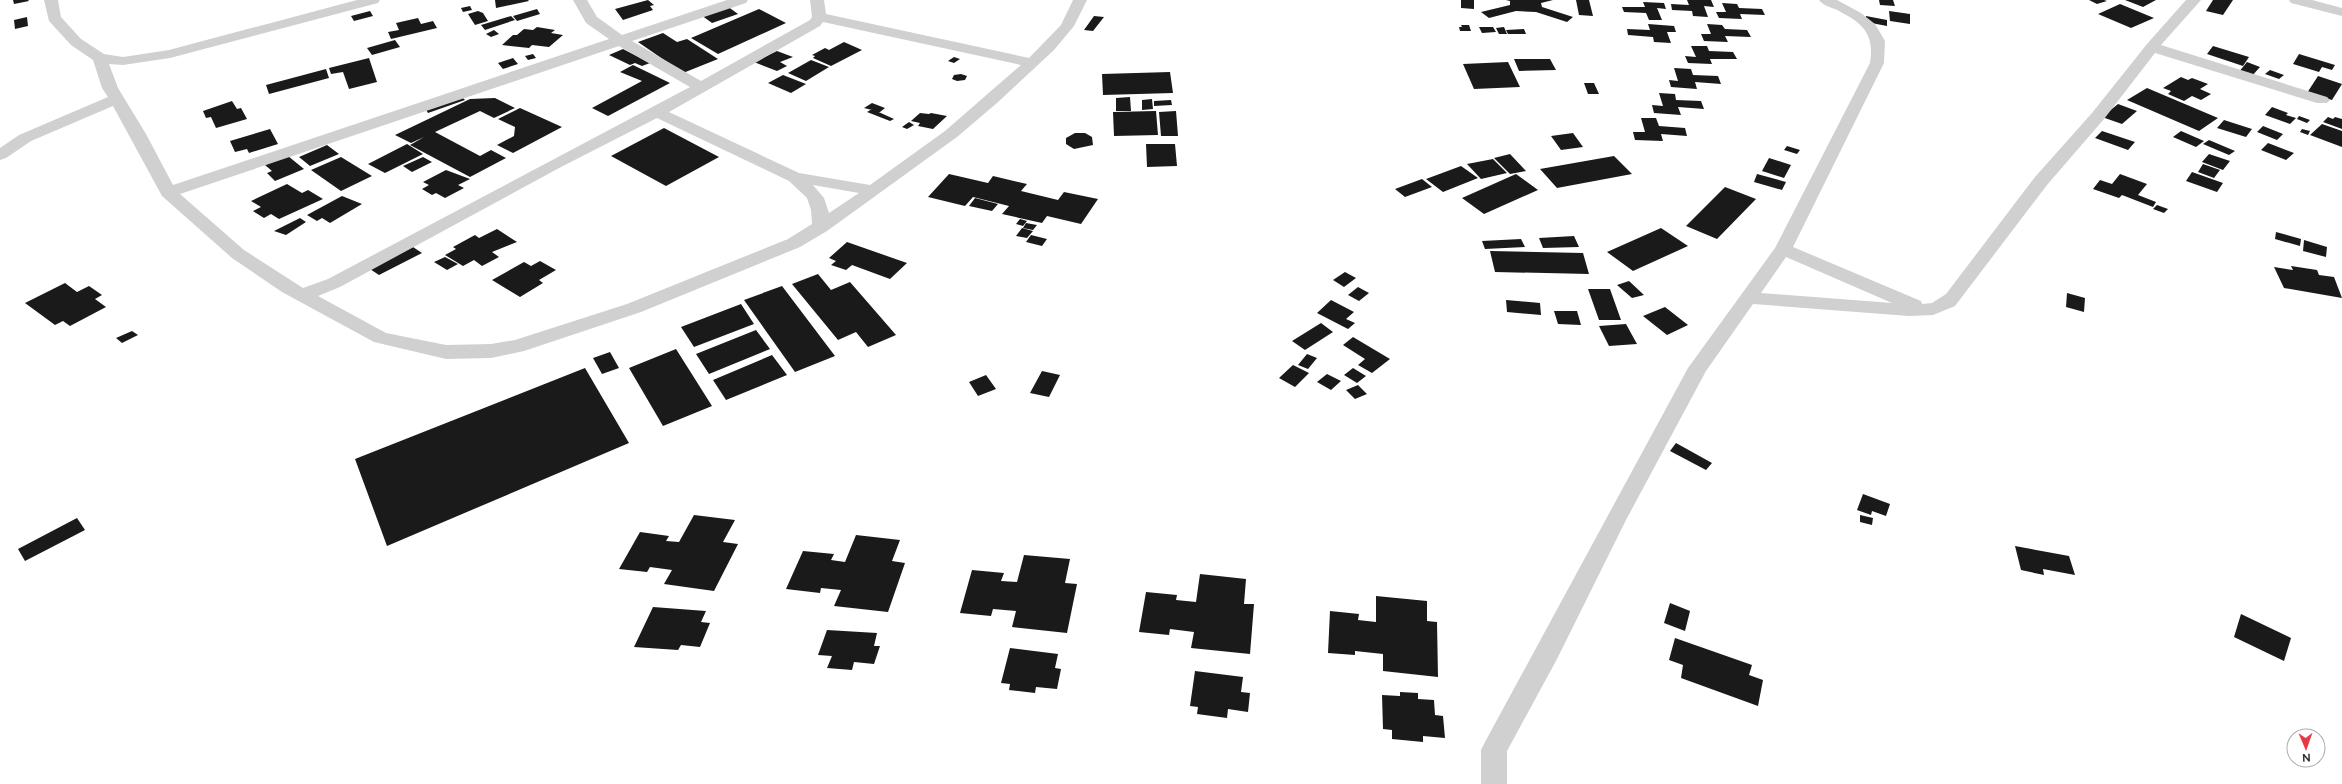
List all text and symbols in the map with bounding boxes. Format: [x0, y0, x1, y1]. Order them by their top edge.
north arrow [2286, 728, 2326, 768]
text: N [2302, 751, 2311, 764]

